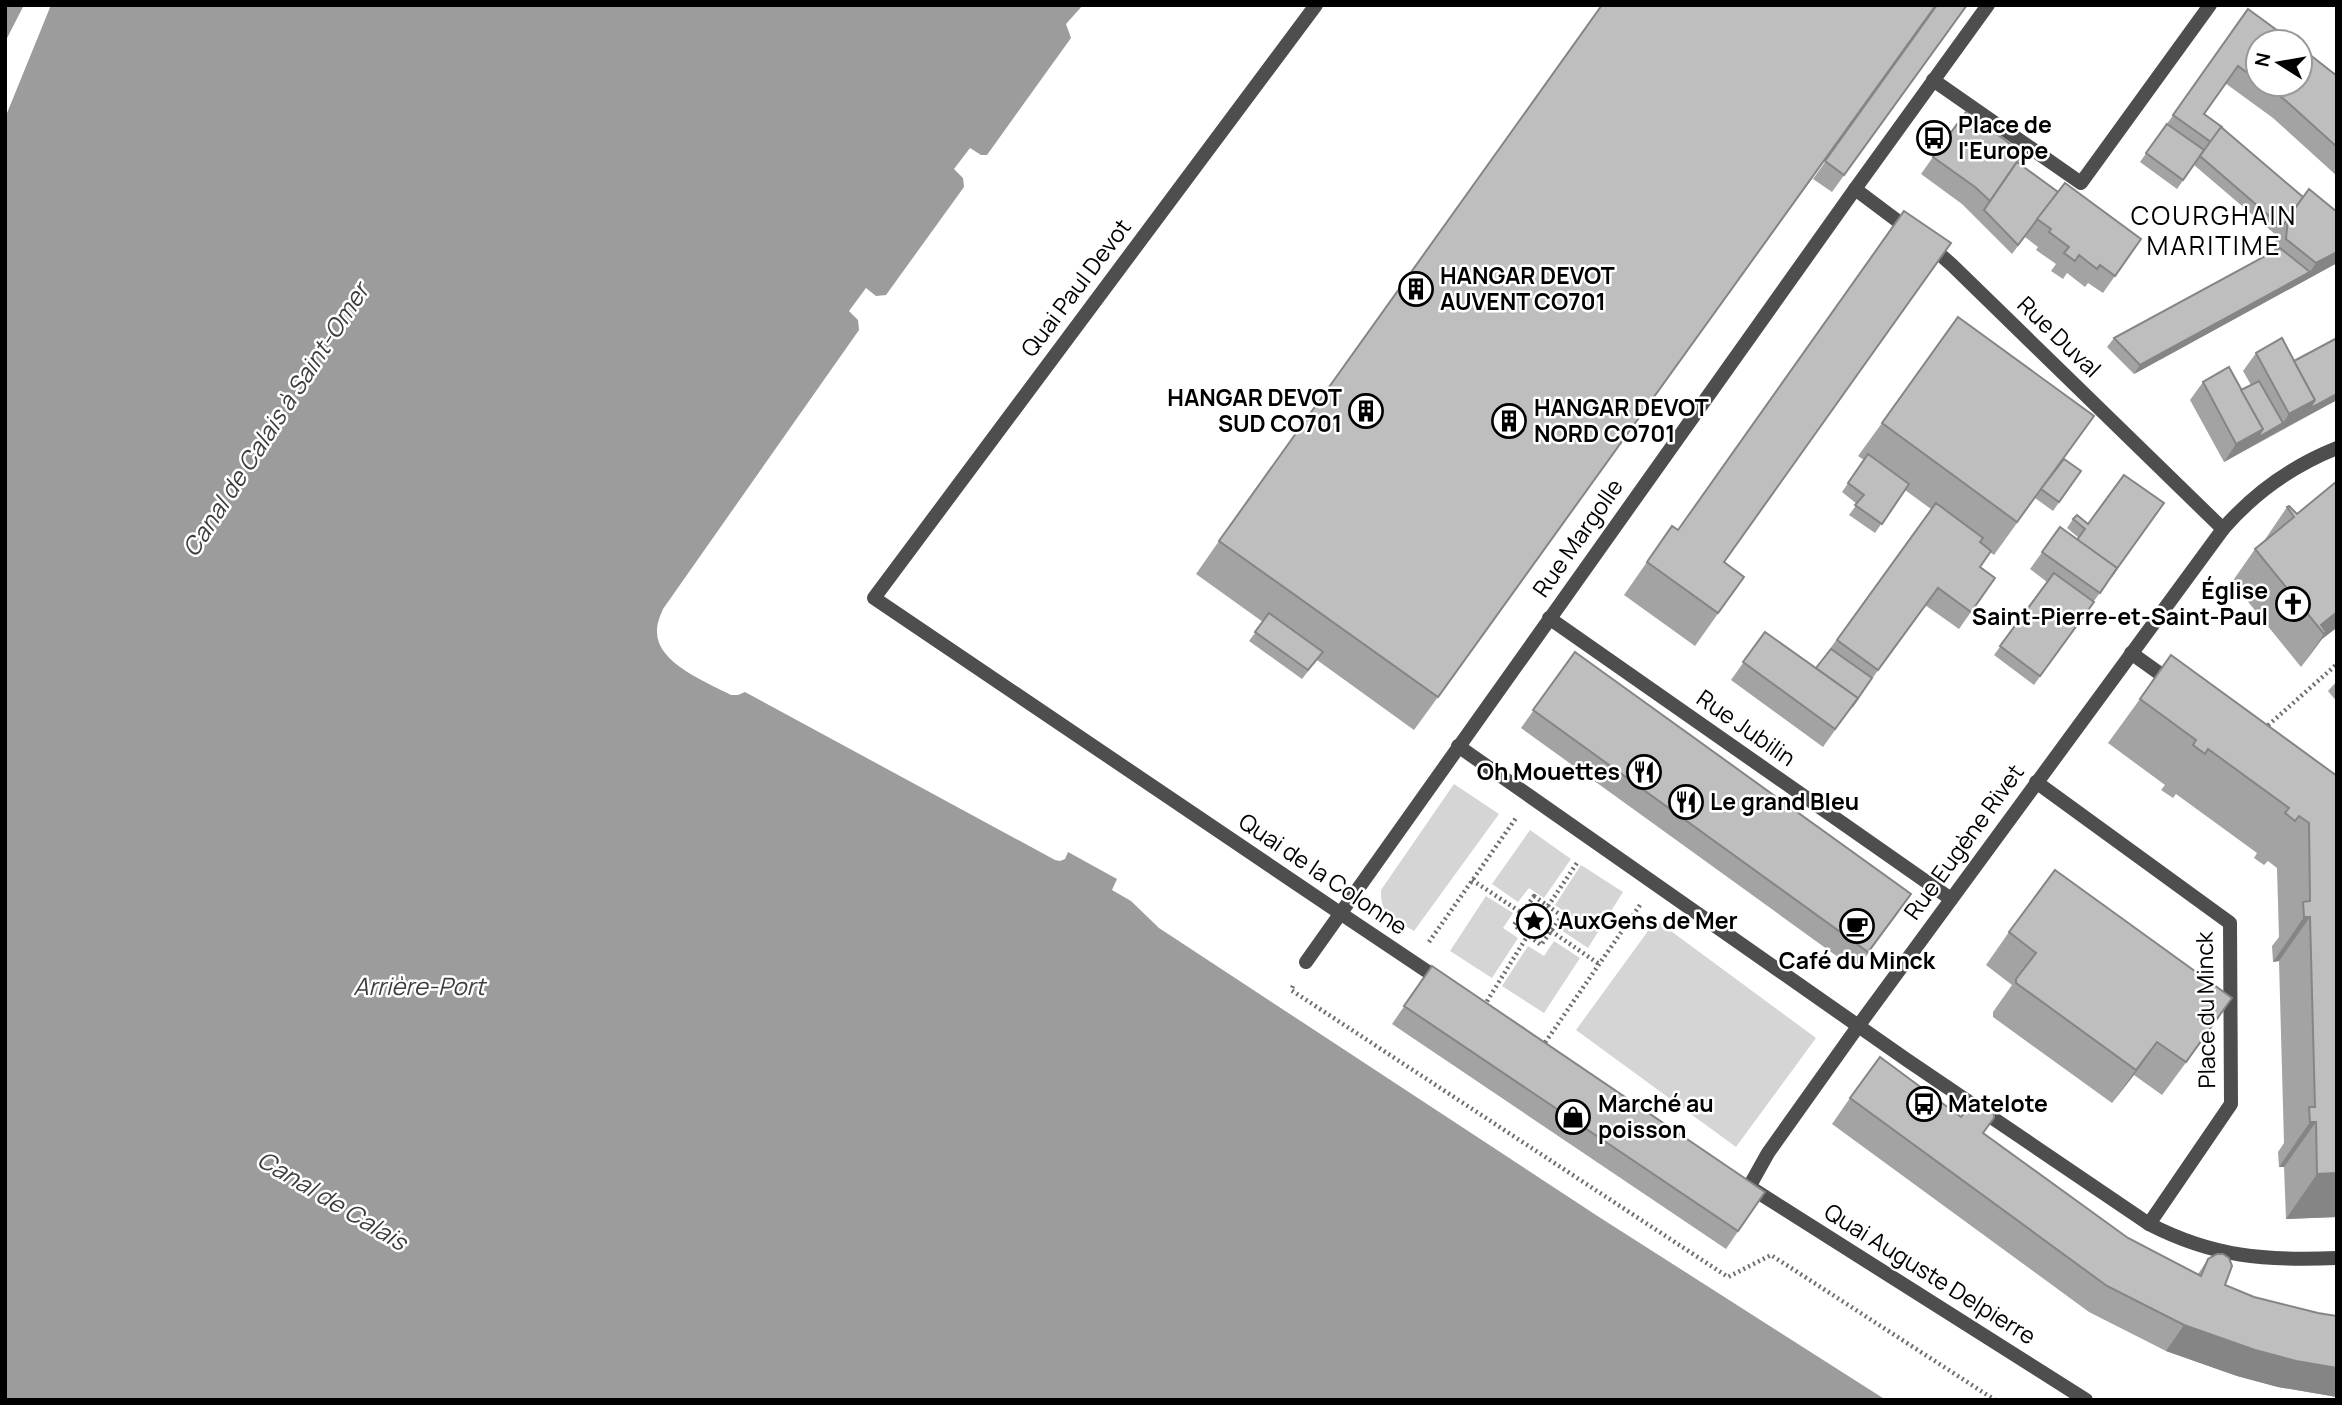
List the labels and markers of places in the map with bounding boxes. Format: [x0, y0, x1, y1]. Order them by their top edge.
place label: Place de l'Europe [1958, 108, 2052, 166]
bus stop icon: Place de l'Europe [1915, 119, 1953, 157]
place label: HANGAR DEVOT AUVENT CO701 [1440, 259, 1615, 317]
building icon: HANGAR DEVOT AUVENT CO701 [1397, 270, 1435, 308]
place label: HANGAR DEVOT SUD CO701 [1167, 381, 1342, 439]
place label: HANGAR DEVOT NORD CO701 [1534, 391, 1709, 449]
building icon: HANGAR DEVOT SUD CO701 [1347, 392, 1385, 430]
building icon: HANGAR DEVOT NORD CO701 [1490, 402, 1528, 440]
place label: Église Saint-Pierre-et-Saint-Paul [1972, 574, 2268, 632]
church icon: Église Saint-Pierre-et-Saint-Paul [2274, 585, 2312, 623]
restaurant icon: Oh Mouettes [1625, 753, 1663, 791]
place label: Oh Mouettes [1477, 755, 1620, 787]
restaurant icon: Le grand Bleu [1667, 783, 1705, 821]
place label: Le grand Bleu [1710, 785, 1859, 817]
place icon: AuxGens de Mer [1515, 902, 1553, 940]
place label: AuxGens de Mer [1558, 904, 1738, 936]
cafe icon: Café du Minck [1838, 907, 1876, 945]
place label: Café du Minck [1779, 944, 1936, 976]
bus stop icon: Matelote [1905, 1085, 1943, 1123]
place label: Marché au poisson [1598, 1087, 1714, 1145]
place label: Matelote [1948, 1087, 2048, 1119]
shop icon: Marché au poisson [1554, 1098, 1592, 1136]

